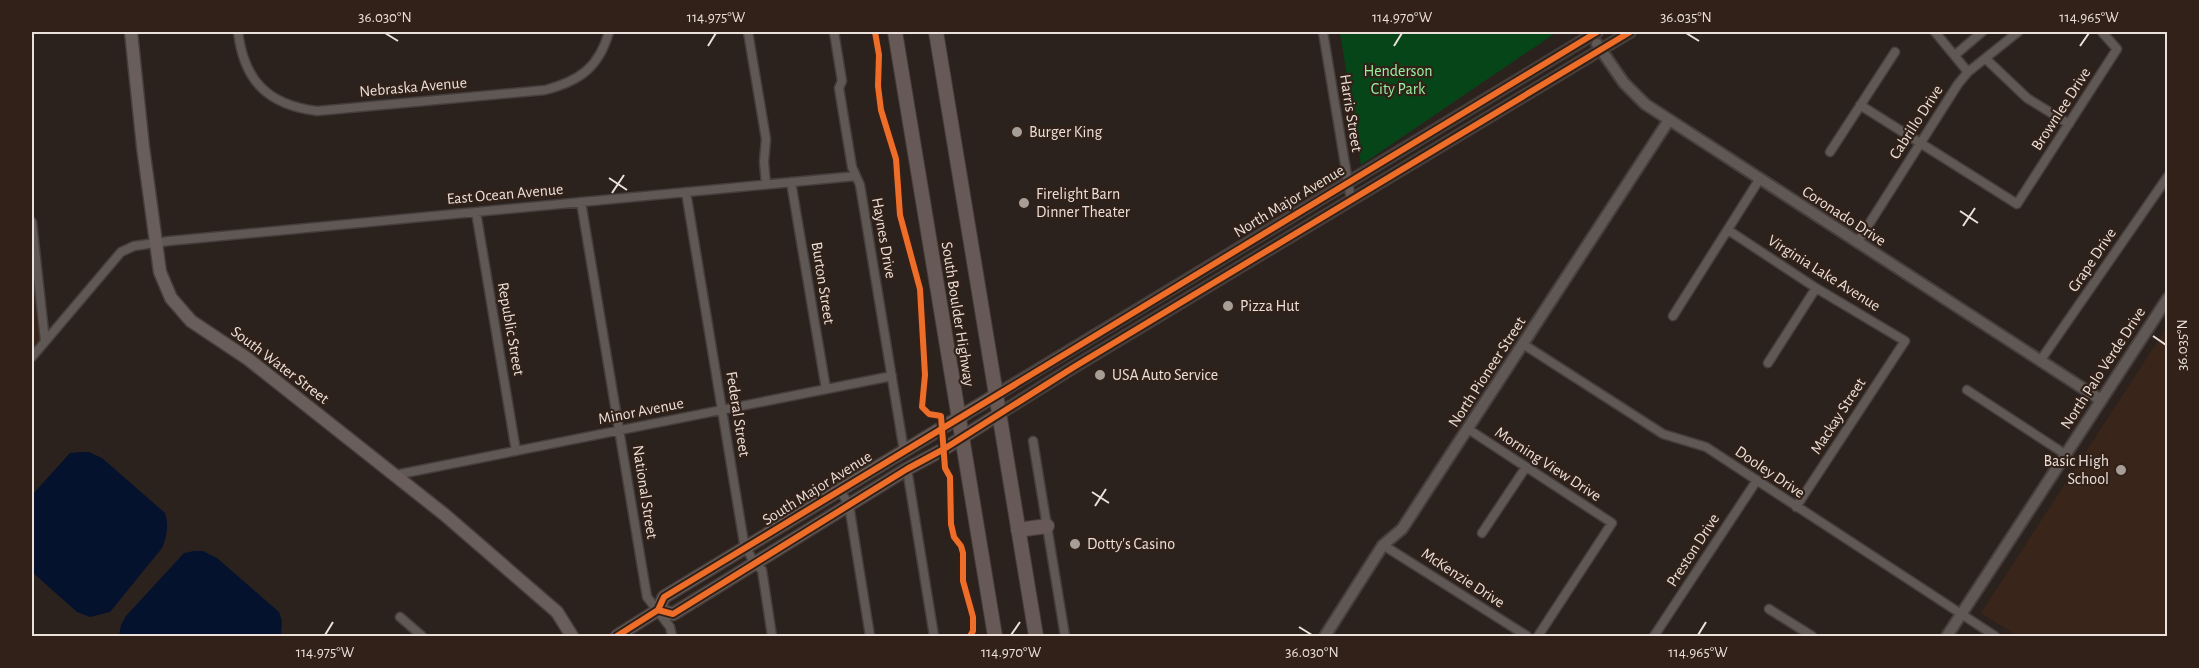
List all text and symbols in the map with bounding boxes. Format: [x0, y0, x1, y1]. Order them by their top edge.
text: 36.030°N [358, 10, 412, 25]
text: 114.975°W [687, 10, 746, 25]
text: 114.970°W [1372, 10, 1433, 25]
text: 36.035°N [1660, 10, 1712, 25]
text: 114.965°W [2059, 10, 2119, 25]
park label: Henderson City Park [1364, 63, 1432, 98]
street label: Brownlee Drive [2028, 65, 2094, 153]
street label: Harris Street [1337, 73, 1365, 153]
street label: Nebraska Avenue [358, 74, 468, 100]
street label: Cabrillo Drive [1886, 82, 1946, 162]
place label: Burger King [1029, 124, 1103, 140]
marker: Burger King [1010, 125, 1024, 139]
street label: North Major Avenue [1231, 162, 1348, 241]
street label: East Ocean Avenue [446, 181, 564, 207]
street label: Coronado Drive [1799, 183, 1889, 249]
place label: Firelight Barn Dinner Theater [1036, 186, 1131, 220]
street label: Haynes Drive [868, 196, 899, 280]
marker: Firelight Barn Dinner Theater [1017, 196, 1031, 210]
street label: Grape Drive [2065, 225, 2119, 295]
street label: Virginia Lake Avenue [1765, 232, 1883, 314]
street label: South Boulder Highway [938, 240, 977, 388]
street label: Burton Street [809, 241, 837, 325]
street label: Republic Street [495, 281, 527, 377]
place label: Pizza Hut [1240, 298, 1299, 314]
marker: Pizza Hut [1221, 299, 1235, 313]
street label: North Palo Verde Drive [2058, 304, 2148, 432]
street label: North Pioneer Street [1445, 314, 1529, 430]
text: 36.035°N [2175, 319, 2190, 371]
street label: South Water Street [228, 323, 332, 407]
place label: USA Auto Service [1112, 367, 1218, 383]
marker: USA Auto Service [1093, 368, 1107, 382]
street label: Federal Street [723, 370, 753, 458]
street label: Mackay Street [1808, 375, 1869, 458]
street label: Minor Avenue [597, 395, 685, 427]
street label: Morning View Drive [1492, 424, 1604, 504]
street label: Dooley Drive [1732, 443, 1808, 502]
street label: National Street [630, 444, 660, 540]
street label: South Major Avenue [760, 448, 875, 529]
place label: Basic High School [2043, 453, 2109, 487]
marker: Basic High School [2114, 463, 2128, 477]
street label: Preston Drive [1664, 511, 1722, 589]
place label: Dotty's Casino [1087, 536, 1175, 553]
marker: Dotty's Casino [1068, 537, 1082, 551]
street label: McKenzie Drive [1418, 545, 1508, 611]
text: 114.975°W [296, 645, 355, 660]
text: 114.970°W [981, 645, 1042, 660]
text: 36.030°N [1285, 645, 1339, 660]
text: 114.965°W [1668, 645, 1728, 660]

